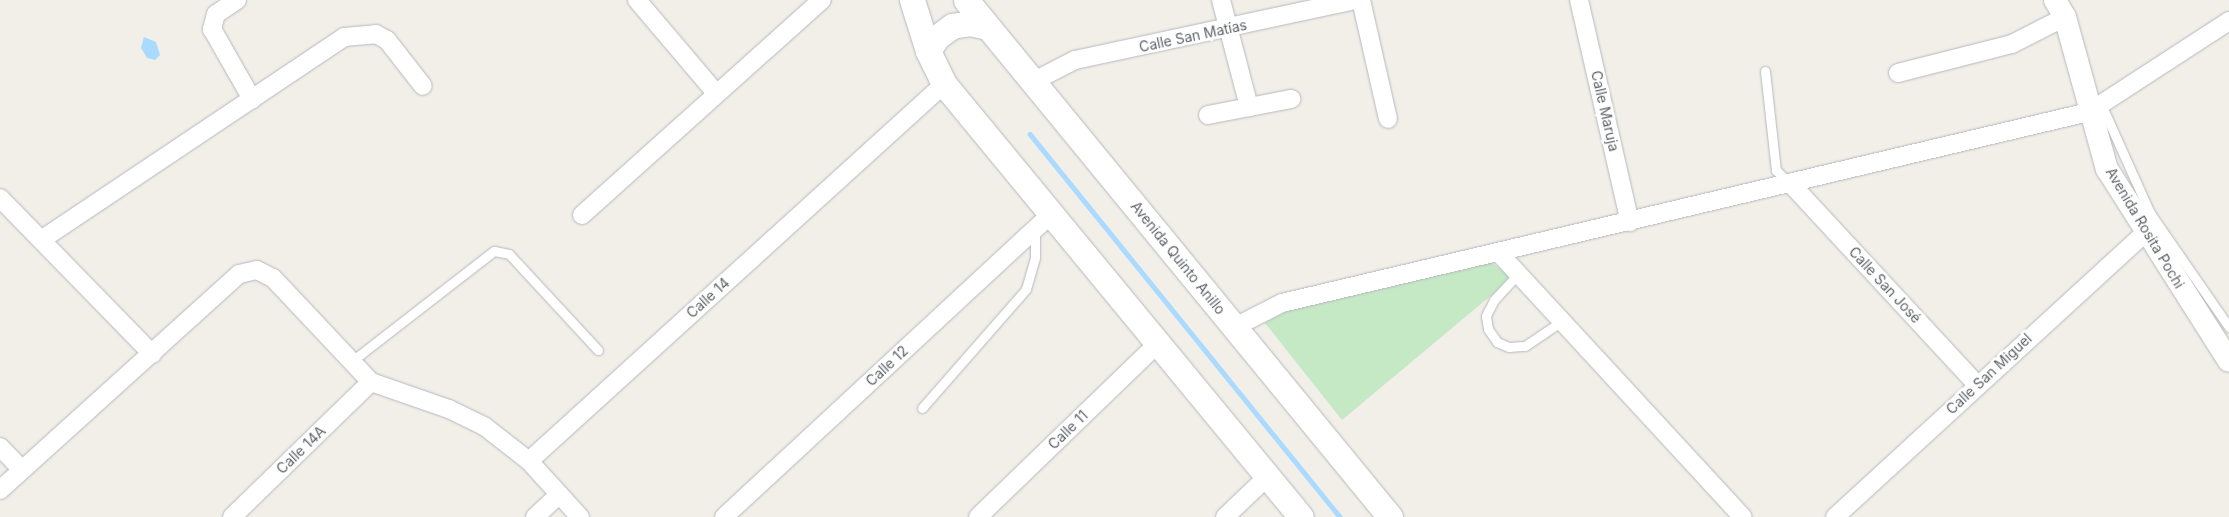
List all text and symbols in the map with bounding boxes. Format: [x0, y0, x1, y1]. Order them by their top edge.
street label: Calle San Matías [1138, 16, 1248, 56]
street label: Calle Maruja [1588, 69, 1622, 153]
street label: Avenida Rosita Pochi [2102, 165, 2188, 291]
street label: Avenida Quinto Anillo [1127, 198, 1229, 318]
street label: Calle San José [1845, 243, 1925, 327]
street label: Calle 14 [683, 274, 733, 322]
street label: Calle San Miguel [1943, 330, 2035, 418]
street label: Calle 12 [863, 342, 911, 390]
street label: Calle 11 [1045, 407, 1091, 453]
street label: Calle 14A [273, 423, 329, 477]

